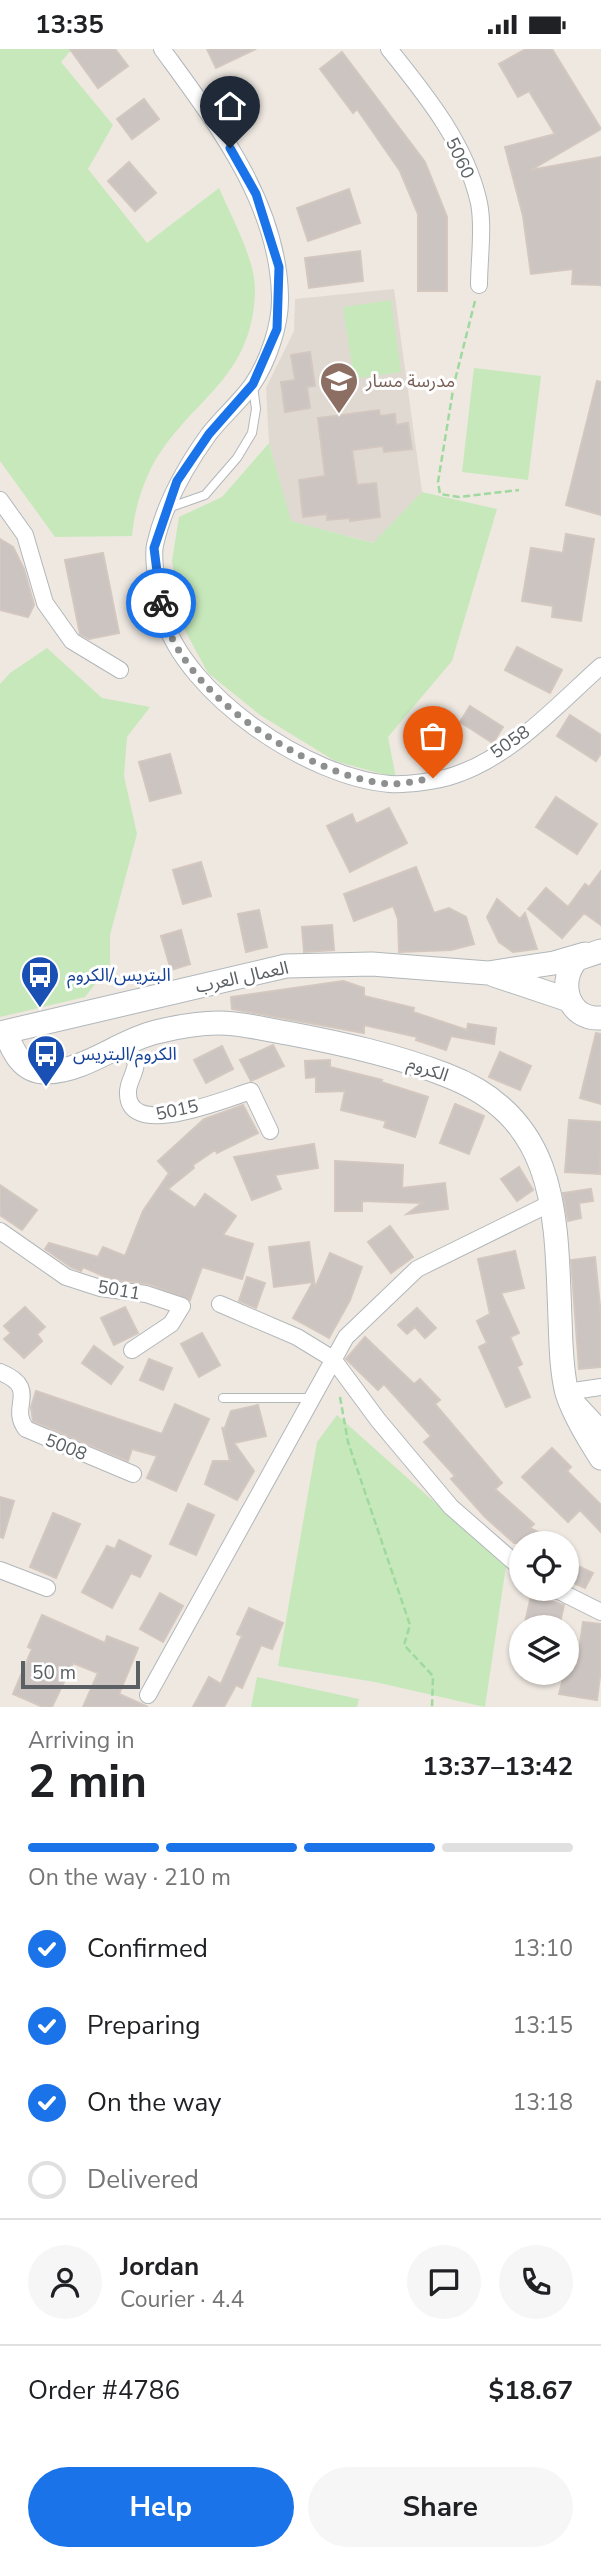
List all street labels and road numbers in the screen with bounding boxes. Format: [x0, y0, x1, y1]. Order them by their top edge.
street label: 5060 [440, 133, 480, 183]
street label: 5058 [485, 720, 535, 764]
street label: العمال العرب [193, 955, 291, 999]
street label: الكروم [403, 1051, 452, 1089]
street label: 5015 [153, 1094, 201, 1126]
street label: 5011 [96, 1274, 142, 1306]
street label: 5008 [41, 1428, 91, 1466]

